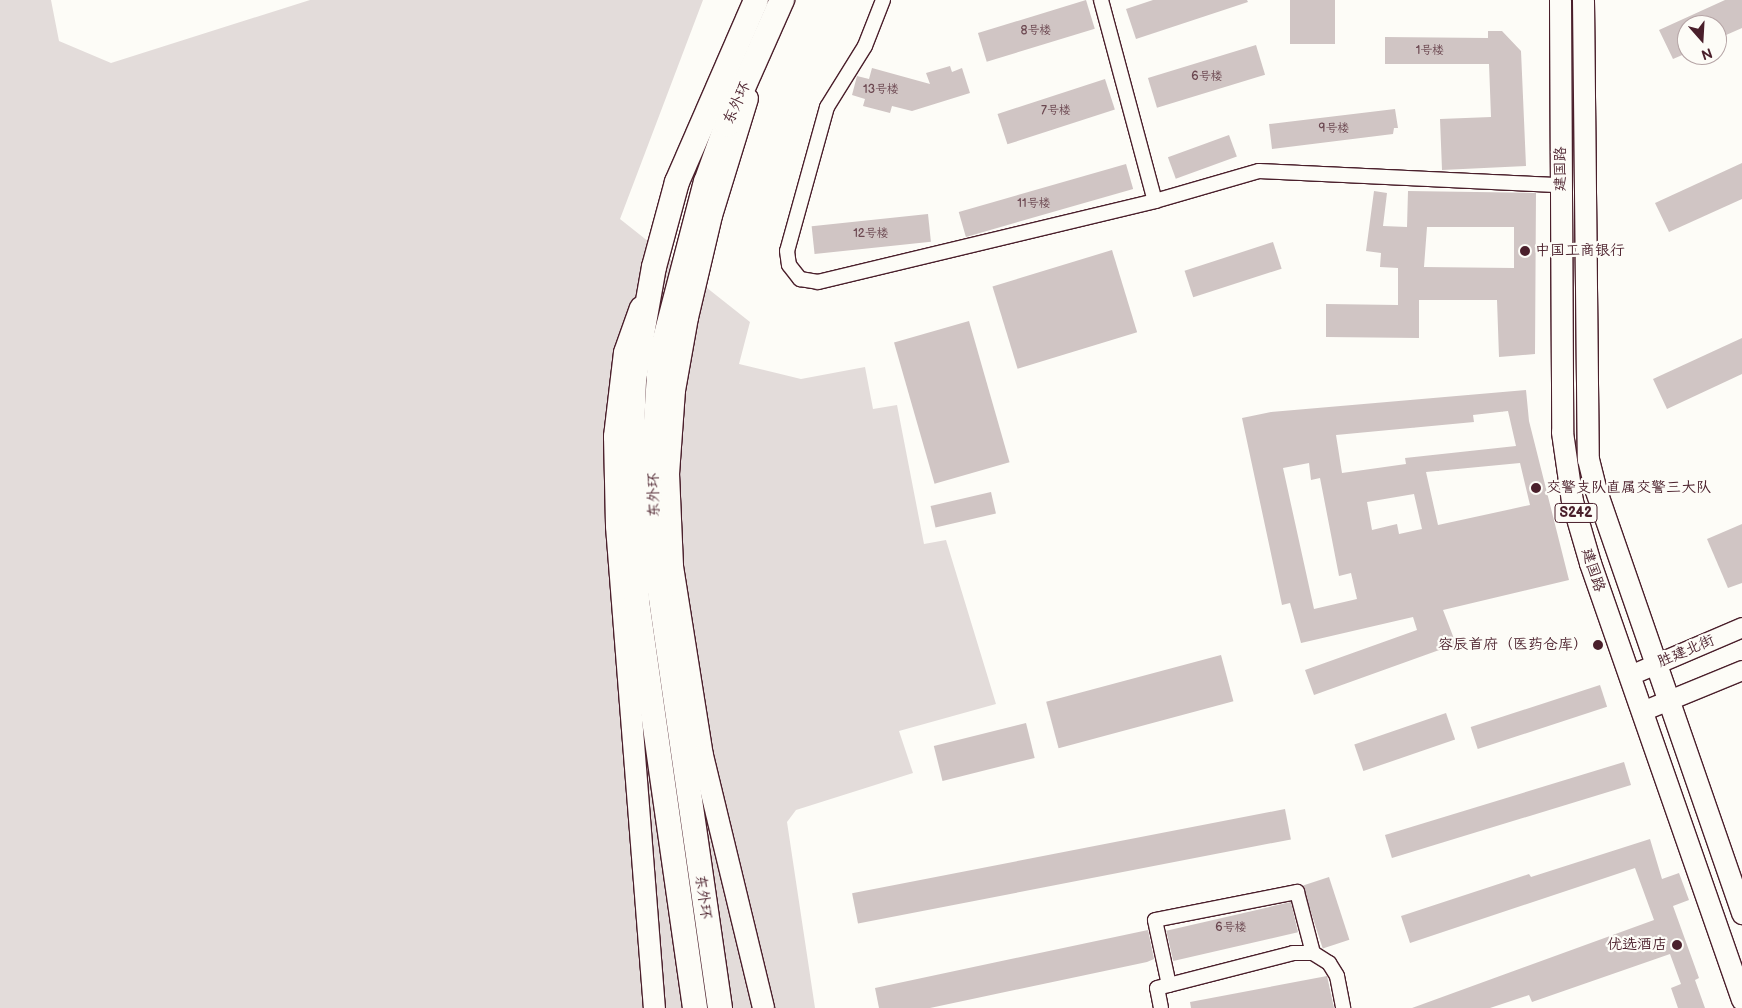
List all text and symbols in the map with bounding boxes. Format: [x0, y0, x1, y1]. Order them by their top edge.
north arrow [1677, 15, 1727, 65]
house number: 8号楼 [1021, 24, 1051, 38]
house number: 1号楼 [1416, 44, 1444, 58]
text: N [1699, 44, 1714, 63]
house number: 6号楼 [1191, 70, 1223, 84]
street label: 东外环 [720, 79, 754, 127]
house number: 13号楼 [863, 83, 899, 97]
house number: 7号楼 [1041, 104, 1071, 118]
house number: 9号楼 [1319, 122, 1349, 136]
street label: 建国路 [1552, 147, 1570, 191]
house number: 11号楼 [1017, 197, 1051, 211]
house number: 12号楼 [853, 227, 889, 241]
place label: 中国工商银行 [1535, 242, 1625, 260]
marker: 中国工商银行 [1519, 245, 1531, 257]
street label: 东外环 [645, 472, 663, 518]
place label: 交警支队直属交警三大队 [1546, 479, 1711, 497]
marker: 交警支队直属交警三大队 [1530, 482, 1542, 494]
road number: S242 [1554, 502, 1598, 524]
street label: 建国路 [1577, 546, 1609, 594]
street label: 胜建北街 [1655, 631, 1717, 671]
place label: 容辰首府（医药仓库） [1438, 636, 1588, 654]
marker: 容辰首府（医药仓库） [1592, 639, 1604, 651]
street label: 东外环 [691, 873, 715, 921]
house number: 6号楼 [1215, 921, 1247, 935]
place label: 优选酒店 [1607, 936, 1667, 954]
marker: 优选酒店 [1671, 939, 1683, 951]

